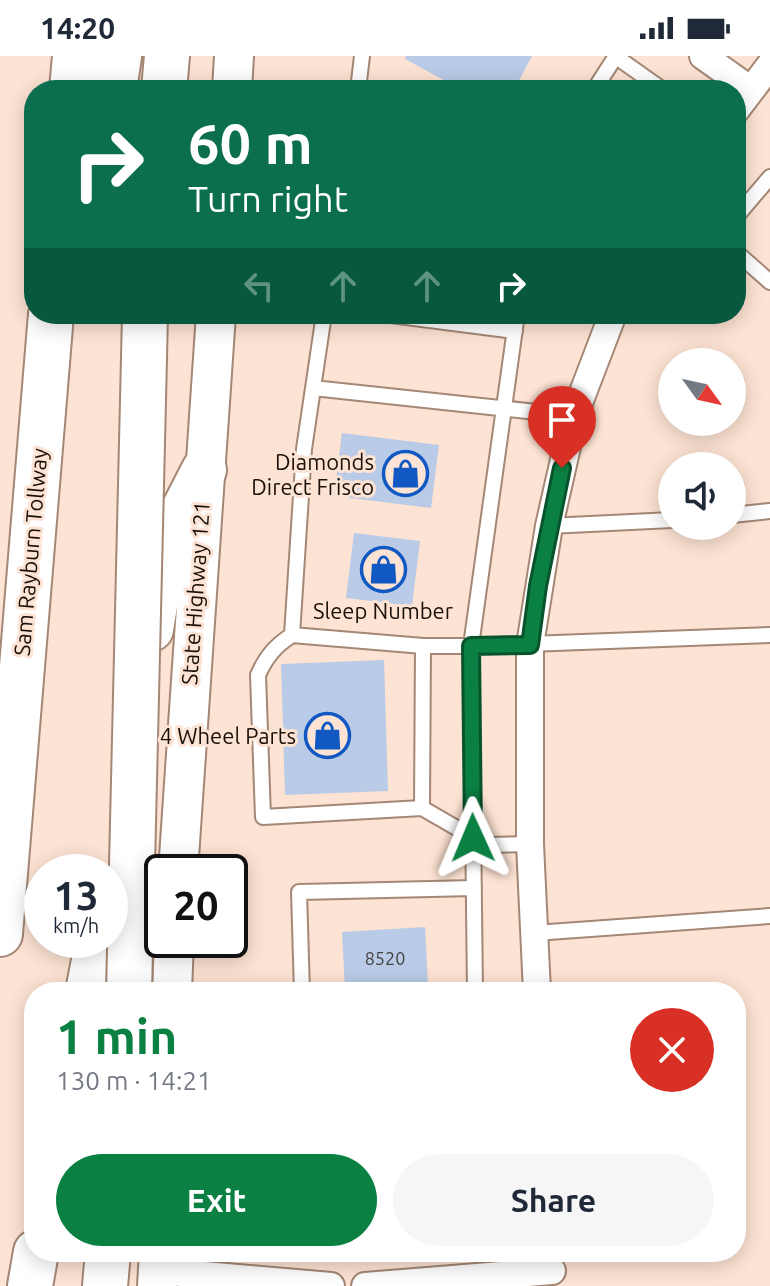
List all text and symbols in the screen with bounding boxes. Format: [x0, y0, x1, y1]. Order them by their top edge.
text: 14:20 [40, 11, 115, 45]
icon: right [56, 112, 160, 216]
text: 60 m [188, 112, 313, 175]
text: Turn right [188, 178, 348, 219]
icon: left [237, 264, 281, 308]
icon: ahead [321, 264, 365, 308]
icon: ahead [405, 264, 449, 308]
icon: right [489, 264, 533, 308]
north arrow [658, 348, 746, 436]
map controls [658, 348, 746, 540]
pin [528, 386, 596, 468]
icon: arrive [540, 398, 584, 442]
street label: Sam Rayburn Tollway [8, 447, 52, 657]
place label: Diamonds Direct Frisco [251, 449, 374, 499]
shop icon: Diamonds Direct Frisco [381, 450, 429, 498]
button: sound [658, 452, 746, 540]
street label: State Highway 121 [176, 500, 214, 686]
shop icon: Sleep Number [359, 545, 407, 593]
place label: Sleep Number [313, 598, 454, 623]
shop icon: 4 Wheel Parts [303, 711, 351, 759]
place label: 4 Wheel Parts [160, 723, 296, 748]
position arrow [431, 796, 515, 880]
speed limit sign: 20 [144, 854, 248, 958]
text: 13 [53, 873, 99, 918]
text: km/h [53, 914, 99, 937]
house number: 8520 [365, 948, 405, 968]
button: close [630, 1008, 714, 1092]
text: 1 min [56, 1009, 177, 1063]
text: 130 m · 14:21 [56, 1066, 212, 1095]
button: Exit [56, 1154, 377, 1246]
button: Share [393, 1154, 714, 1246]

